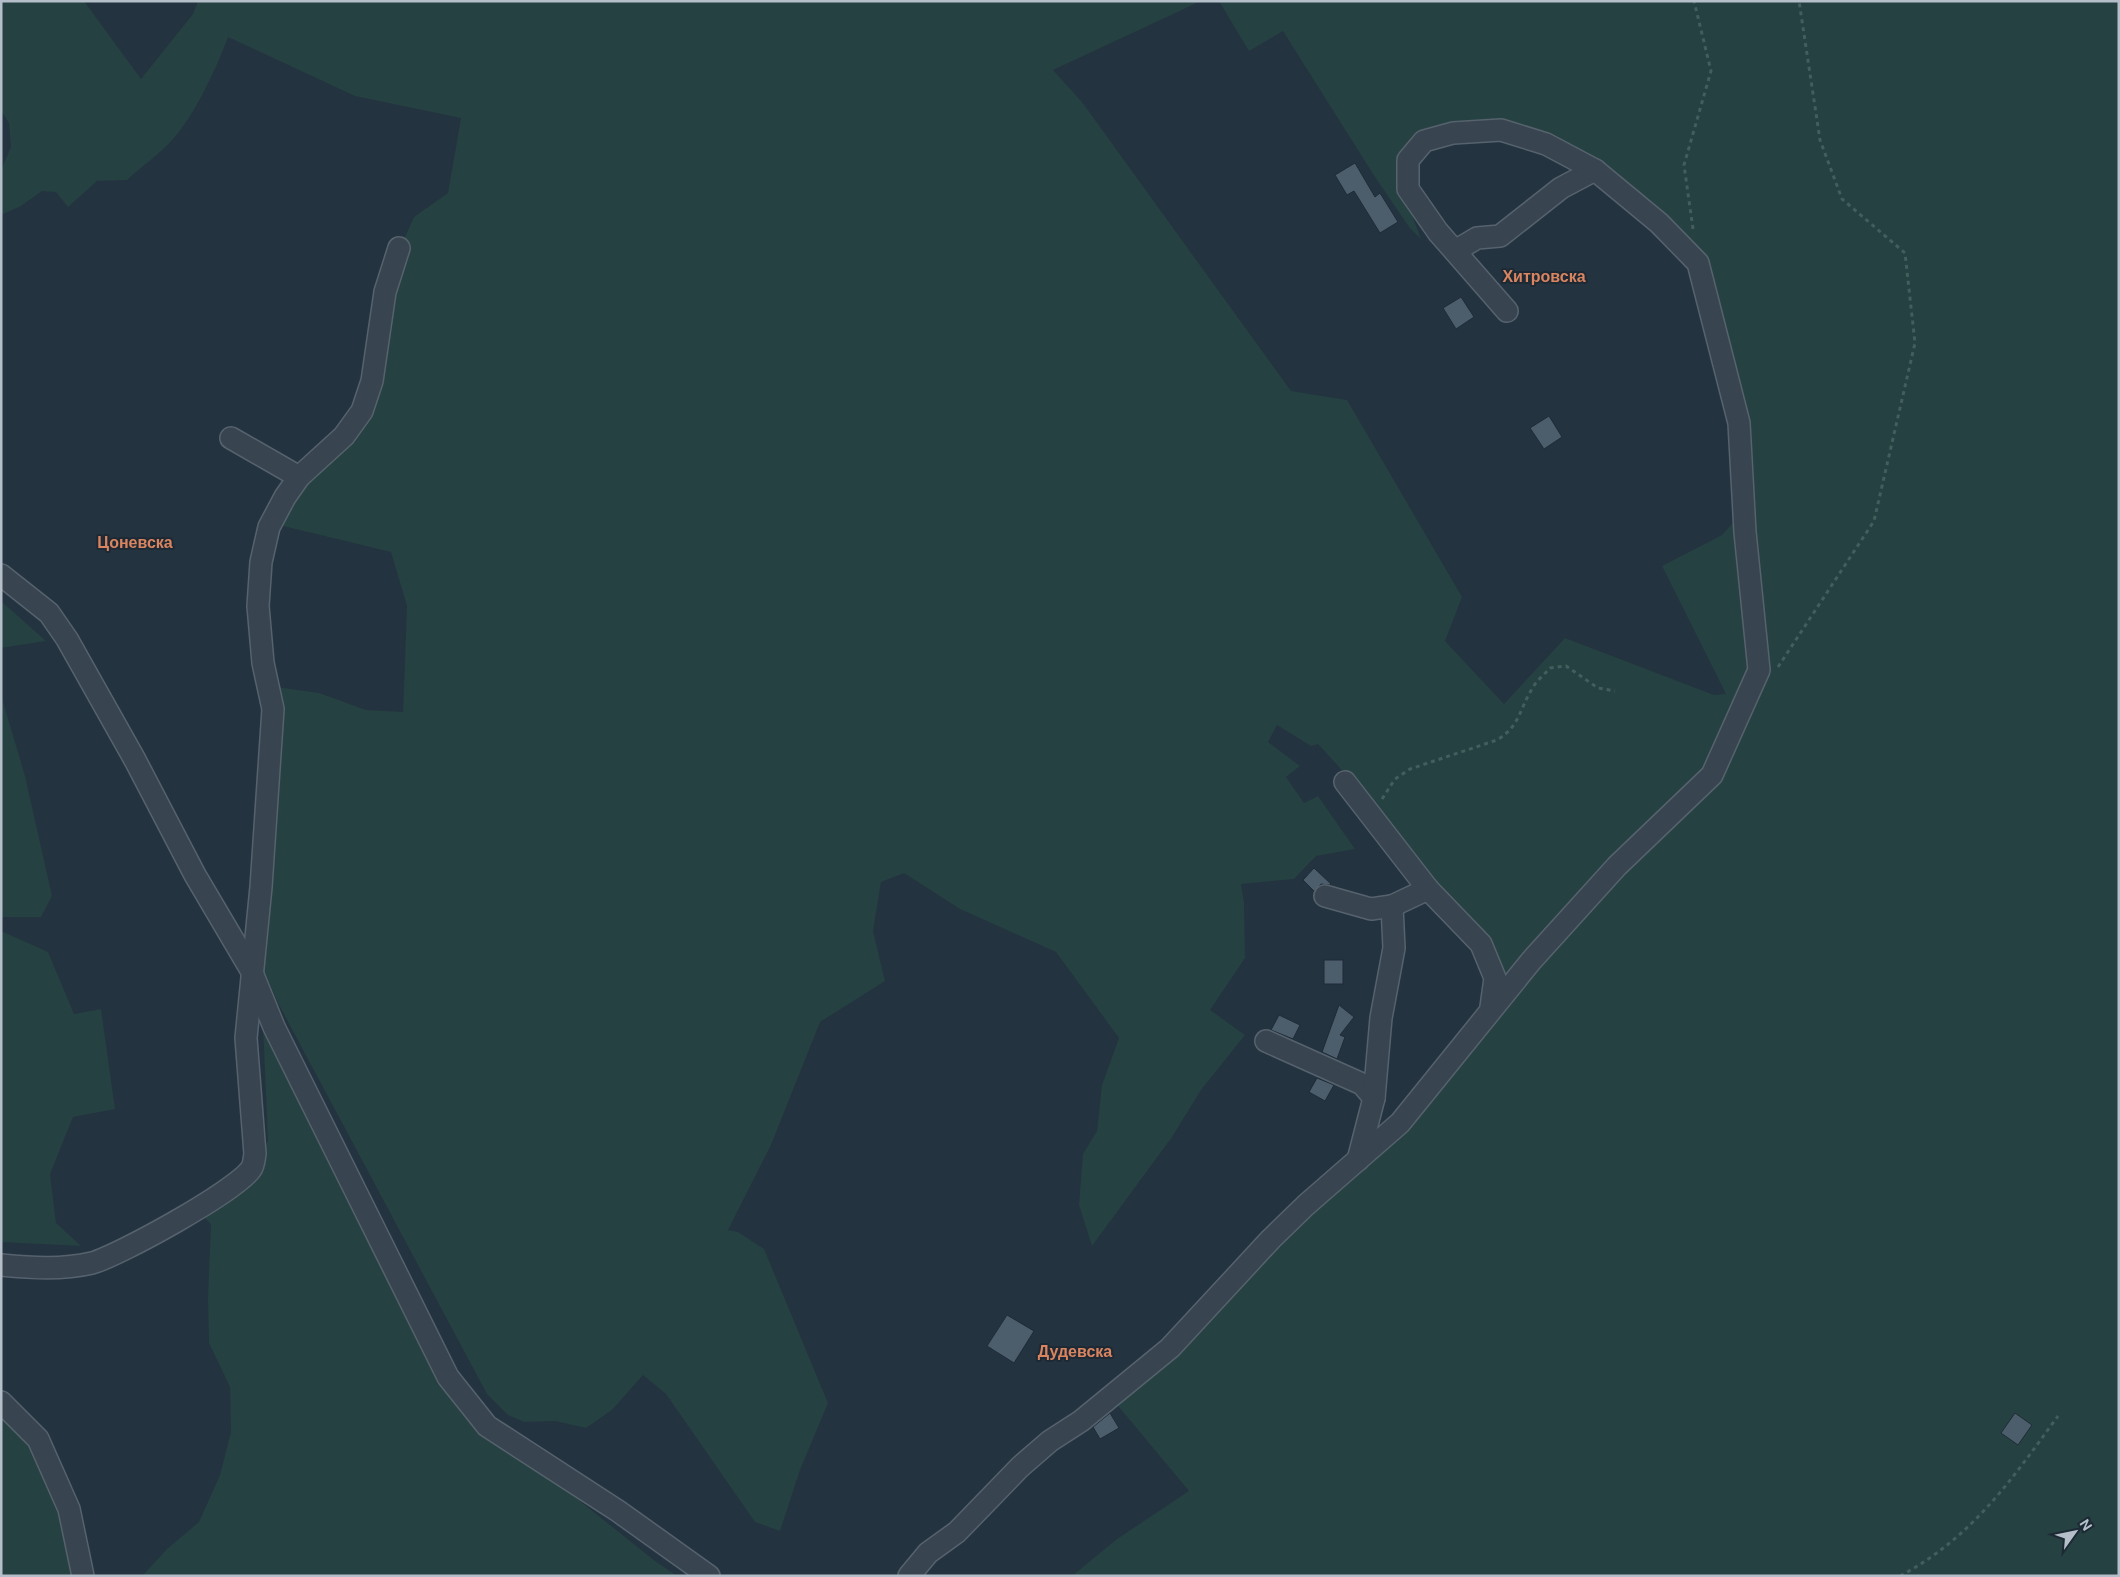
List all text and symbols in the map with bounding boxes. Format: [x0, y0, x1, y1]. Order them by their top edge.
district label: Хитровска [1502, 266, 1586, 287]
district label: Цоневска [97, 532, 173, 553]
district label: Дудевска [1038, 1341, 1112, 1362]
north arrow [2050, 1507, 2100, 1557]
text: N [2076, 1516, 2096, 1534]

